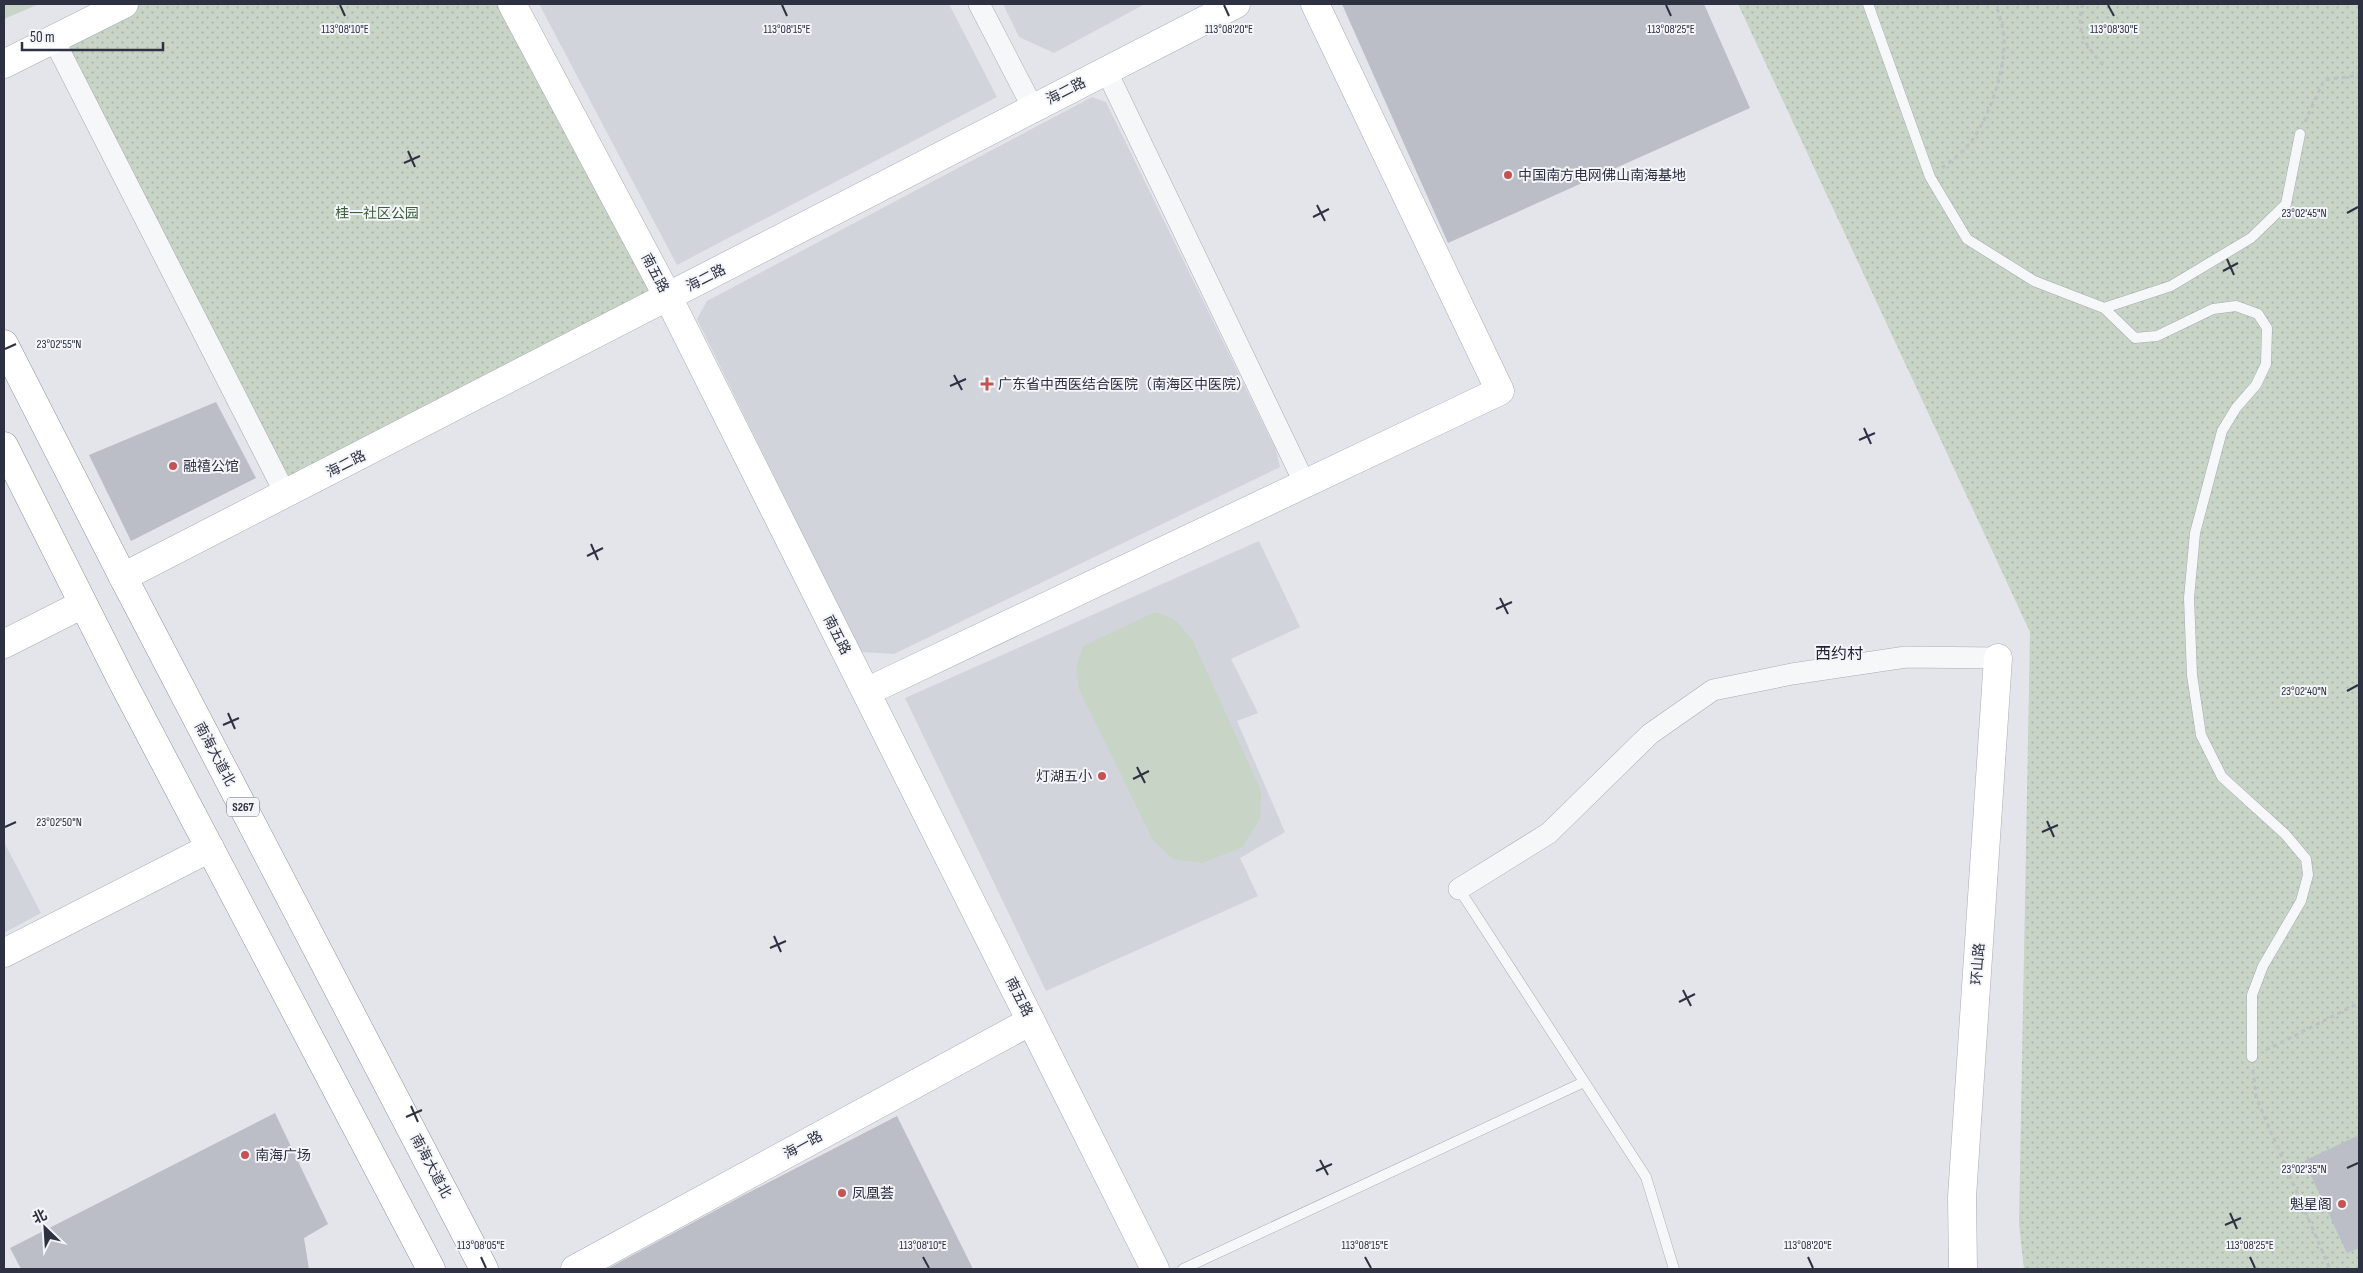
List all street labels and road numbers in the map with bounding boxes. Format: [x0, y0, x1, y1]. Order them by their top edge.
street label: 海二路 [1043, 74, 1089, 108]
street label: 南五路 [638, 250, 672, 296]
street label: 海二路 [683, 261, 729, 295]
street label: 海二路 [323, 447, 369, 481]
street label: 南五路 [820, 612, 854, 658]
street label: 南海大道北 [191, 719, 239, 789]
road number: S267 [227, 798, 259, 816]
street label: 环山路 [1968, 942, 1988, 986]
street label: 南五路 [1002, 974, 1036, 1020]
street label: 海一路 [781, 1127, 825, 1163]
street label: 南海大道北 [407, 1131, 455, 1201]

